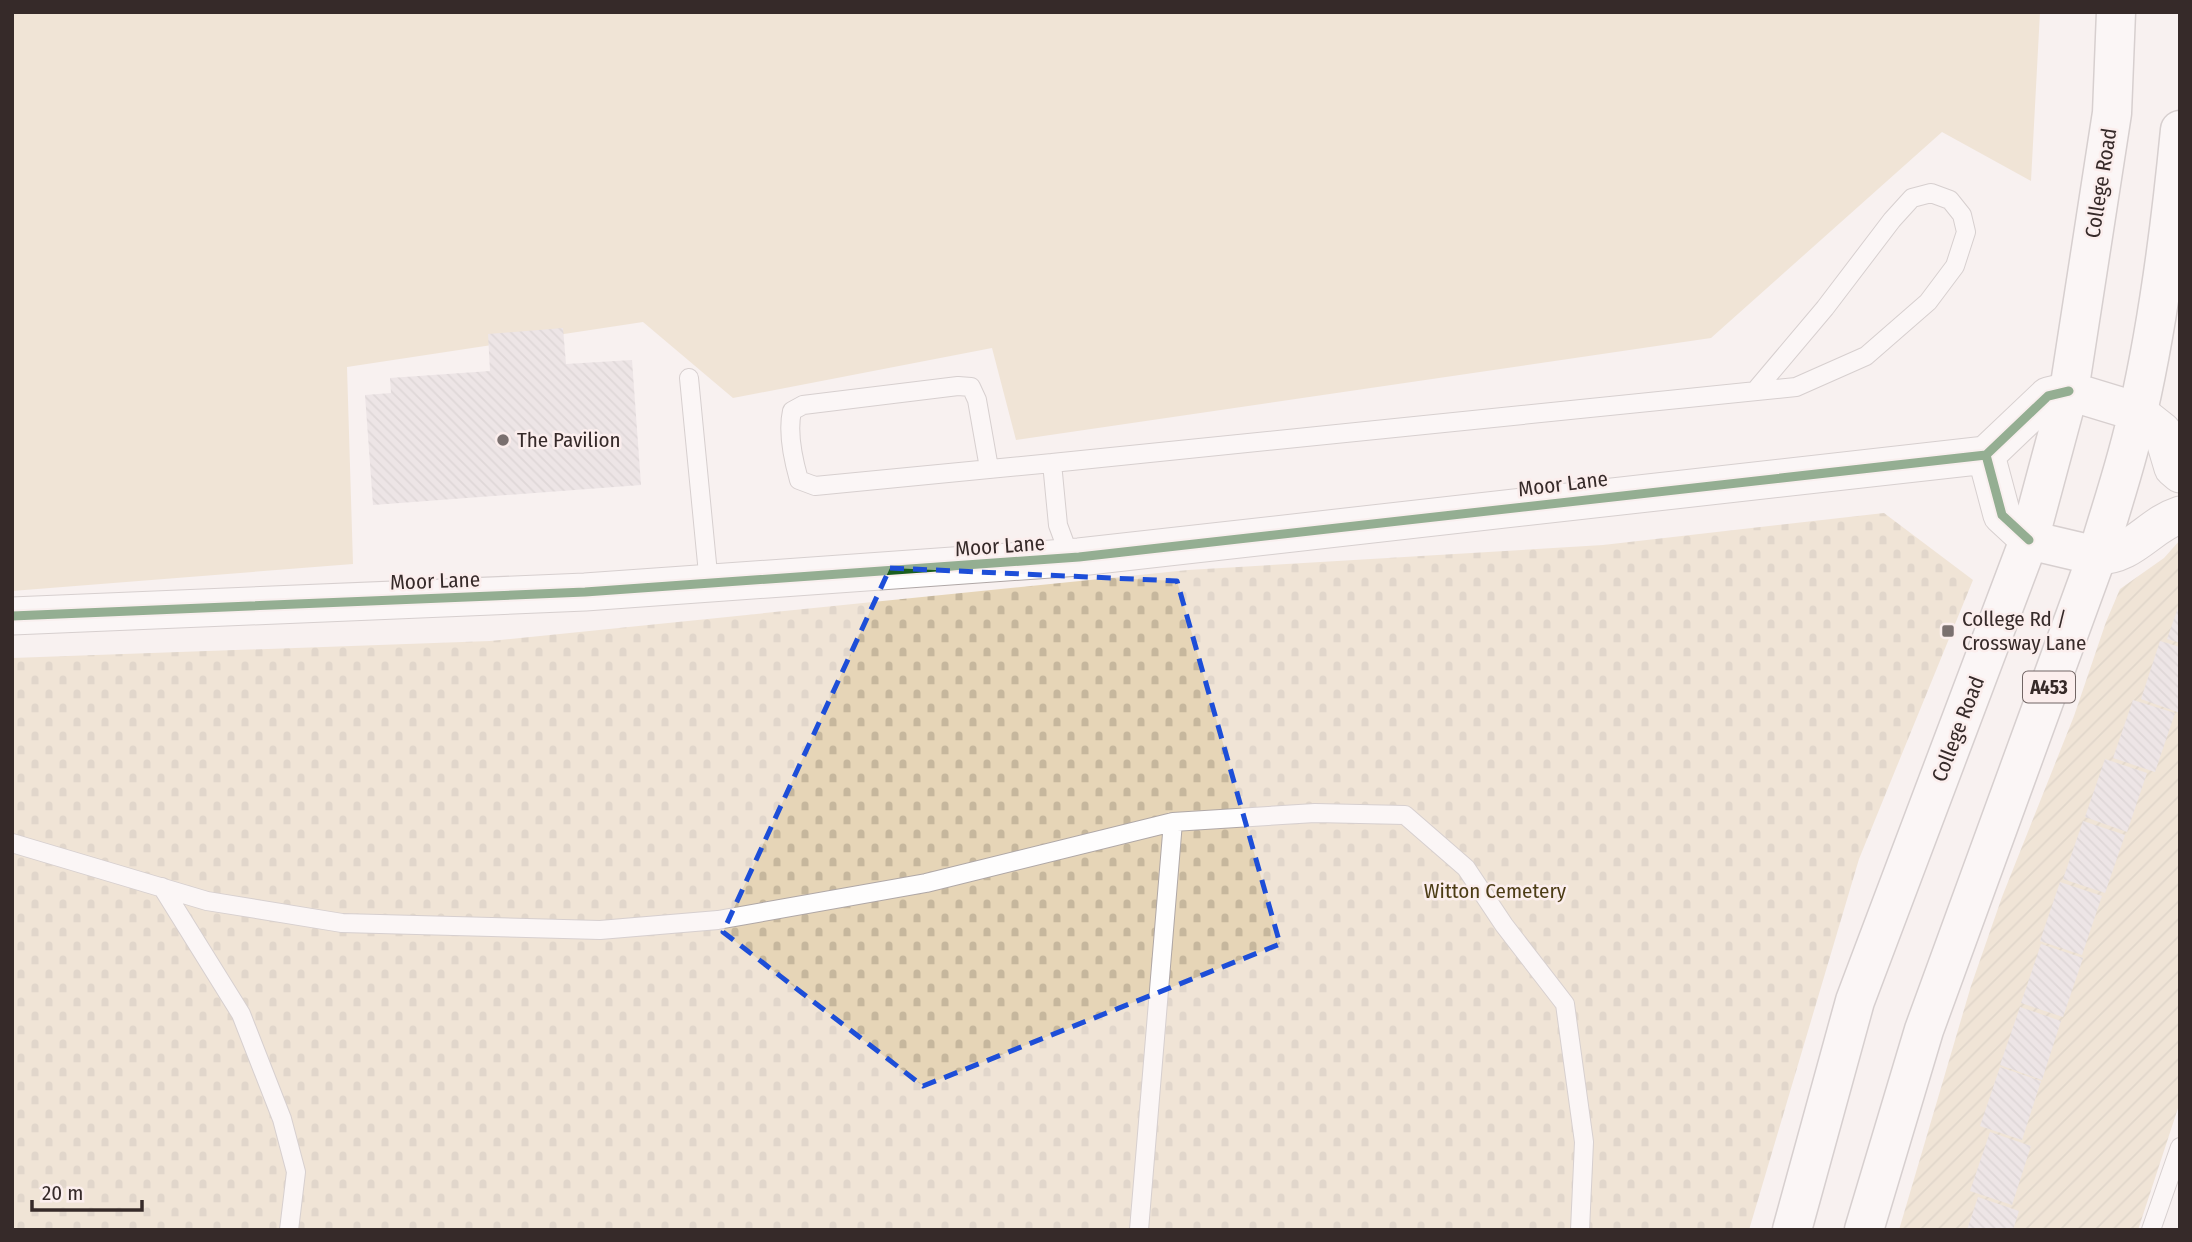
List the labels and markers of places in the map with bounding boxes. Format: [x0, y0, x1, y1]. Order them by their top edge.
place label: The Pavilion [517, 427, 621, 453]
marker: The Pavilion [495, 432, 511, 448]
place label: College Rd / Crossway Lane [1962, 606, 2086, 656]
marker: College Rd / Crossway Lane [1940, 623, 1956, 639]

